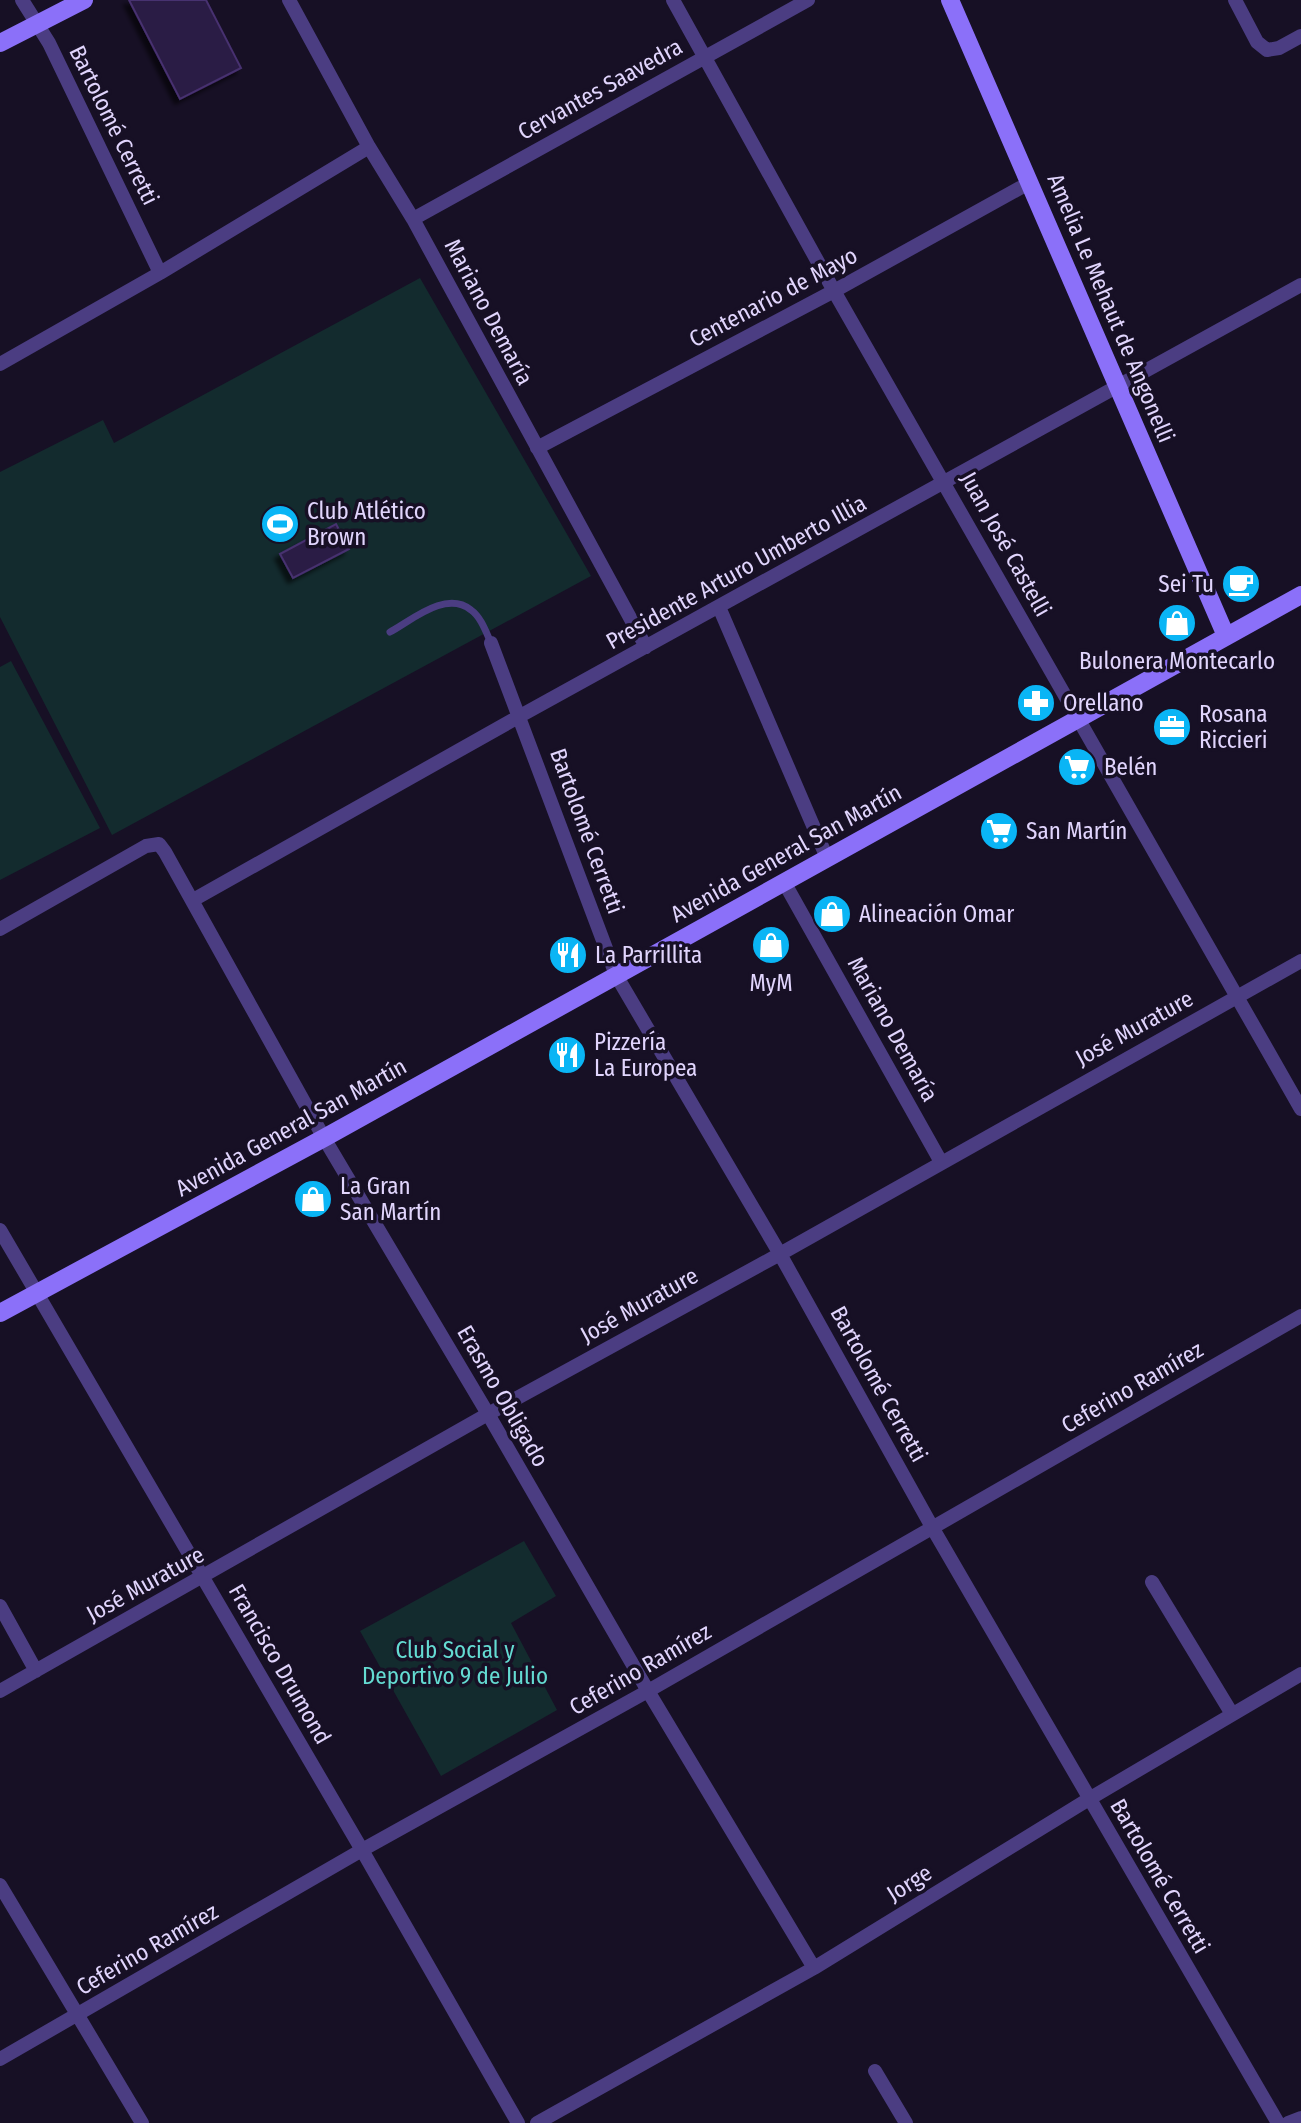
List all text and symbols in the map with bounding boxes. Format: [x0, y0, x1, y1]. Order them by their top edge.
street label: Cervantes Saavedra [513, 32, 687, 146]
street label: Bartolomé Cerretti [63, 41, 165, 209]
street label: Amelia Le Mehaut de Angonelli [1042, 169, 1180, 447]
street label: Mariano Demaría [439, 234, 539, 390]
street label: Centenario de Mayo [684, 241, 862, 353]
street label: Juan José Castelli [955, 467, 1057, 621]
street label: Presidente Arturo Umberto Illia [601, 489, 871, 655]
place label: Club Atlético Brown [307, 497, 426, 551]
sports icon: Club Atlético Brown [259, 503, 301, 545]
cafe icon: Sei Tu [1220, 563, 1262, 605]
place label: Sei Tu [1158, 570, 1214, 598]
shop icon: Bulonera Montecarlo [1156, 602, 1198, 644]
place label: Bulonera Montecarlo [1079, 647, 1275, 675]
pharmacy icon: Orellano [1015, 682, 1057, 724]
place label: Orellano [1063, 689, 1144, 717]
place label: Rosana Riccieri [1199, 700, 1268, 754]
office icon: Rosana Riccieri [1151, 706, 1193, 748]
street label: Bartolomé Cerretti [544, 745, 630, 917]
supermarket icon: Belén [1056, 746, 1098, 788]
place label: Belén [1104, 753, 1157, 781]
street label: Avenida General San Martín [666, 778, 906, 928]
supermarket icon: San Martín [978, 810, 1020, 852]
place label: San Martín [1026, 817, 1127, 845]
shop icon: Alineación Omar [811, 893, 853, 935]
place label: Alineación Omar [859, 900, 1014, 928]
shop icon: MyM [750, 924, 792, 966]
restaurant icon: La Parrillita [547, 934, 589, 976]
place label: La Parrillita [595, 941, 702, 969]
street label: Mariano Demaría [842, 952, 944, 1106]
place label: MyM [750, 969, 792, 997]
street label: José Murature [1070, 984, 1198, 1072]
place label: Pizzería La Europea [594, 1028, 697, 1082]
restaurant icon: Pizzería La Europea [546, 1034, 588, 1076]
street label: Avenida General San Martín [171, 1052, 411, 1202]
place label: La Gran San Martín [340, 1172, 441, 1226]
shop icon: La Gran San Martín [292, 1178, 334, 1220]
street label: José Murature [575, 1261, 703, 1349]
street label: Bartolomé Cerretti [825, 1301, 933, 1467]
street label: Erasmo Obligado [451, 1320, 555, 1472]
street label: Ceferino Ramírez [1056, 1335, 1208, 1439]
street label: José Murature [81, 1540, 209, 1628]
street label: Francisco Drumond [223, 1579, 337, 1749]
street label: Ceferino Ramírez [564, 1617, 716, 1721]
park label: Club Social y Deportivo 9 de Julio [362, 1636, 548, 1690]
street label: Bartolomé Cerretti [1104, 1794, 1216, 1958]
street label: Jorge [881, 1858, 937, 1908]
street label: Ceferino Ramírez [71, 1897, 223, 2001]

